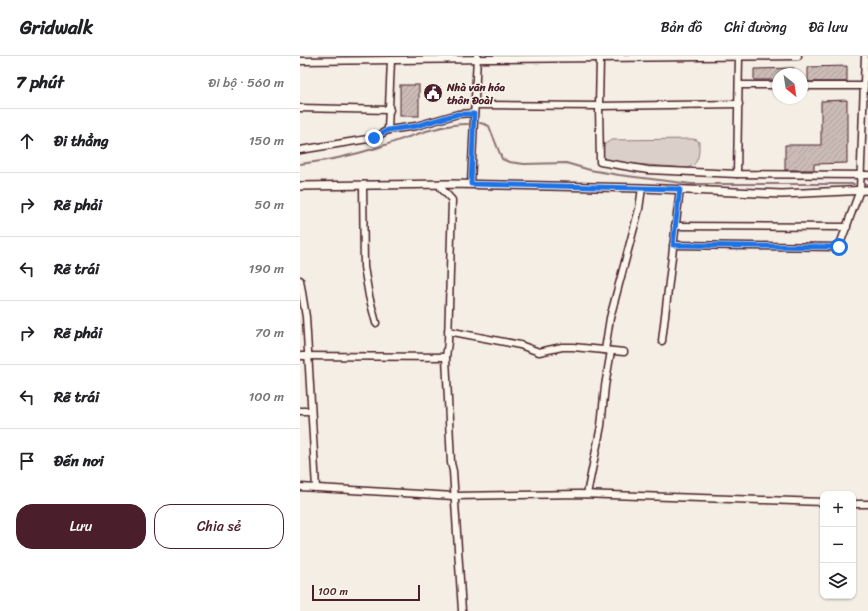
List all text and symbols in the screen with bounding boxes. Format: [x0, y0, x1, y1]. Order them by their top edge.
text: Gridwalk [20, 11, 93, 44]
text: Bản đồ [661, 15, 702, 40]
text: Chỉ đường [724, 15, 787, 40]
text: Đã lưu [809, 15, 848, 40]
text: 7 phút [16, 67, 64, 97]
north arrow [772, 68, 808, 104]
text: Đi bộ · 560 m [208, 71, 284, 94]
place label: Nhà văn hóa thôn Đoài [446, 78, 506, 110]
public building icon: Nhà văn hóa thôn Đoài [422, 82, 444, 104]
text: Đi thẳng [54, 128, 109, 154]
text: 150 m [249, 129, 284, 152]
route end [365, 129, 383, 147]
icon: ahead [16, 130, 38, 152]
text: Rẽ phải [54, 192, 102, 218]
text: 50 m [254, 193, 284, 216]
icon: right [16, 194, 38, 216]
route start [830, 238, 848, 256]
text: Rẽ trái [54, 256, 99, 282]
text: 190 m [249, 257, 284, 280]
icon: left [16, 258, 38, 280]
text: Rẽ phải [54, 320, 102, 346]
text: 70 m [255, 321, 284, 344]
icon: right [16, 322, 38, 344]
text: Rẽ trái [54, 384, 99, 410]
text: 100 m [249, 385, 284, 408]
icon: left [16, 386, 38, 408]
text: Đến nơi [54, 448, 104, 474]
icon: arrive [16, 450, 38, 472]
map controls [820, 491, 856, 599]
button: + [820, 491, 856, 527]
button: Lưu [16, 504, 146, 549]
button: Chia sẻ [154, 504, 284, 549]
button: − [820, 527, 856, 563]
button: layers [820, 563, 856, 599]
text: 100 m [318, 582, 348, 601]
scale bar [312, 583, 420, 602]

